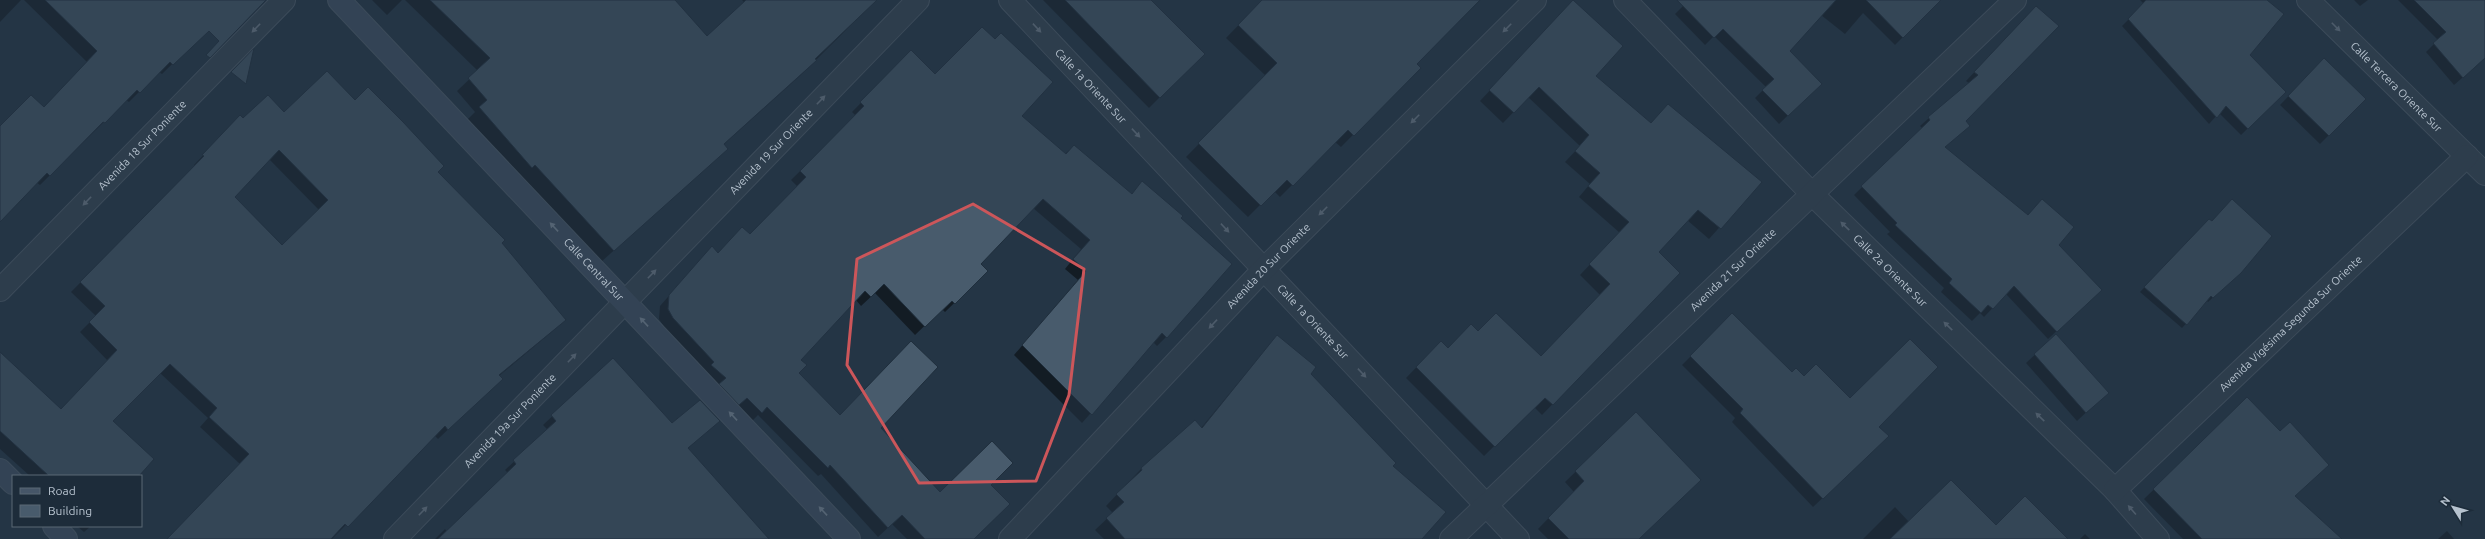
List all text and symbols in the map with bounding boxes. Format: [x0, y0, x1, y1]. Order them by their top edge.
one-way arrow [2331, 22, 2341, 32]
one-way arrow [251, 23, 261, 33]
one-way arrow [1032, 23, 1042, 33]
one-way arrow [1502, 23, 1512, 32]
street label: Calle Tercera Oriente Sur [2348, 40, 2445, 135]
street label: Calle 1a Oriente Sur [1053, 46, 1130, 126]
one-way arrow [816, 95, 825, 105]
street label: Avenida 18 Sur Poniente [96, 98, 188, 192]
street label: Avenida 19 Sur Oriente [727, 106, 815, 197]
one-way arrow [1410, 114, 1420, 124]
one-way arrow [1131, 128, 1141, 138]
one-way arrow [82, 196, 92, 206]
one-way arrow [1318, 206, 1328, 216]
street label: Avenida 20 Sur Oriente [1224, 221, 1312, 311]
one-way arrow [1840, 221, 1850, 230]
one-way arrow [550, 222, 559, 233]
one-way arrow [1220, 223, 1230, 233]
street label: Avenida 21 Sur Oriente [1688, 226, 1778, 313]
street label: Calle 2a Oriente Sur [1851, 232, 1930, 310]
street label: Calle Central Sur [562, 236, 627, 304]
street label: Avenida Vigésima Segunda Sur Oriente [2217, 253, 2364, 394]
one-way arrow [647, 269, 657, 279]
street label: Calle 1a Oriente Sur [1275, 282, 1352, 362]
one-way arrow [639, 317, 649, 327]
one-way arrow [1208, 319, 1217, 329]
one-way arrow [1943, 321, 1953, 331]
one-way arrow [567, 353, 576, 363]
one-way arrow [1357, 368, 1367, 378]
street label: Avenida 19a Sur Poniente [462, 371, 558, 470]
one-way arrow [728, 411, 738, 421]
one-way arrow [2035, 412, 2045, 422]
legend [12, 475, 142, 527]
text: Road [48, 484, 76, 497]
north arrow [2433, 487, 2473, 527]
text: N [2438, 494, 2452, 508]
text: Building [48, 504, 92, 517]
one-way arrow [2127, 504, 2136, 515]
one-way arrow [418, 506, 427, 516]
one-way arrow [818, 506, 827, 516]

